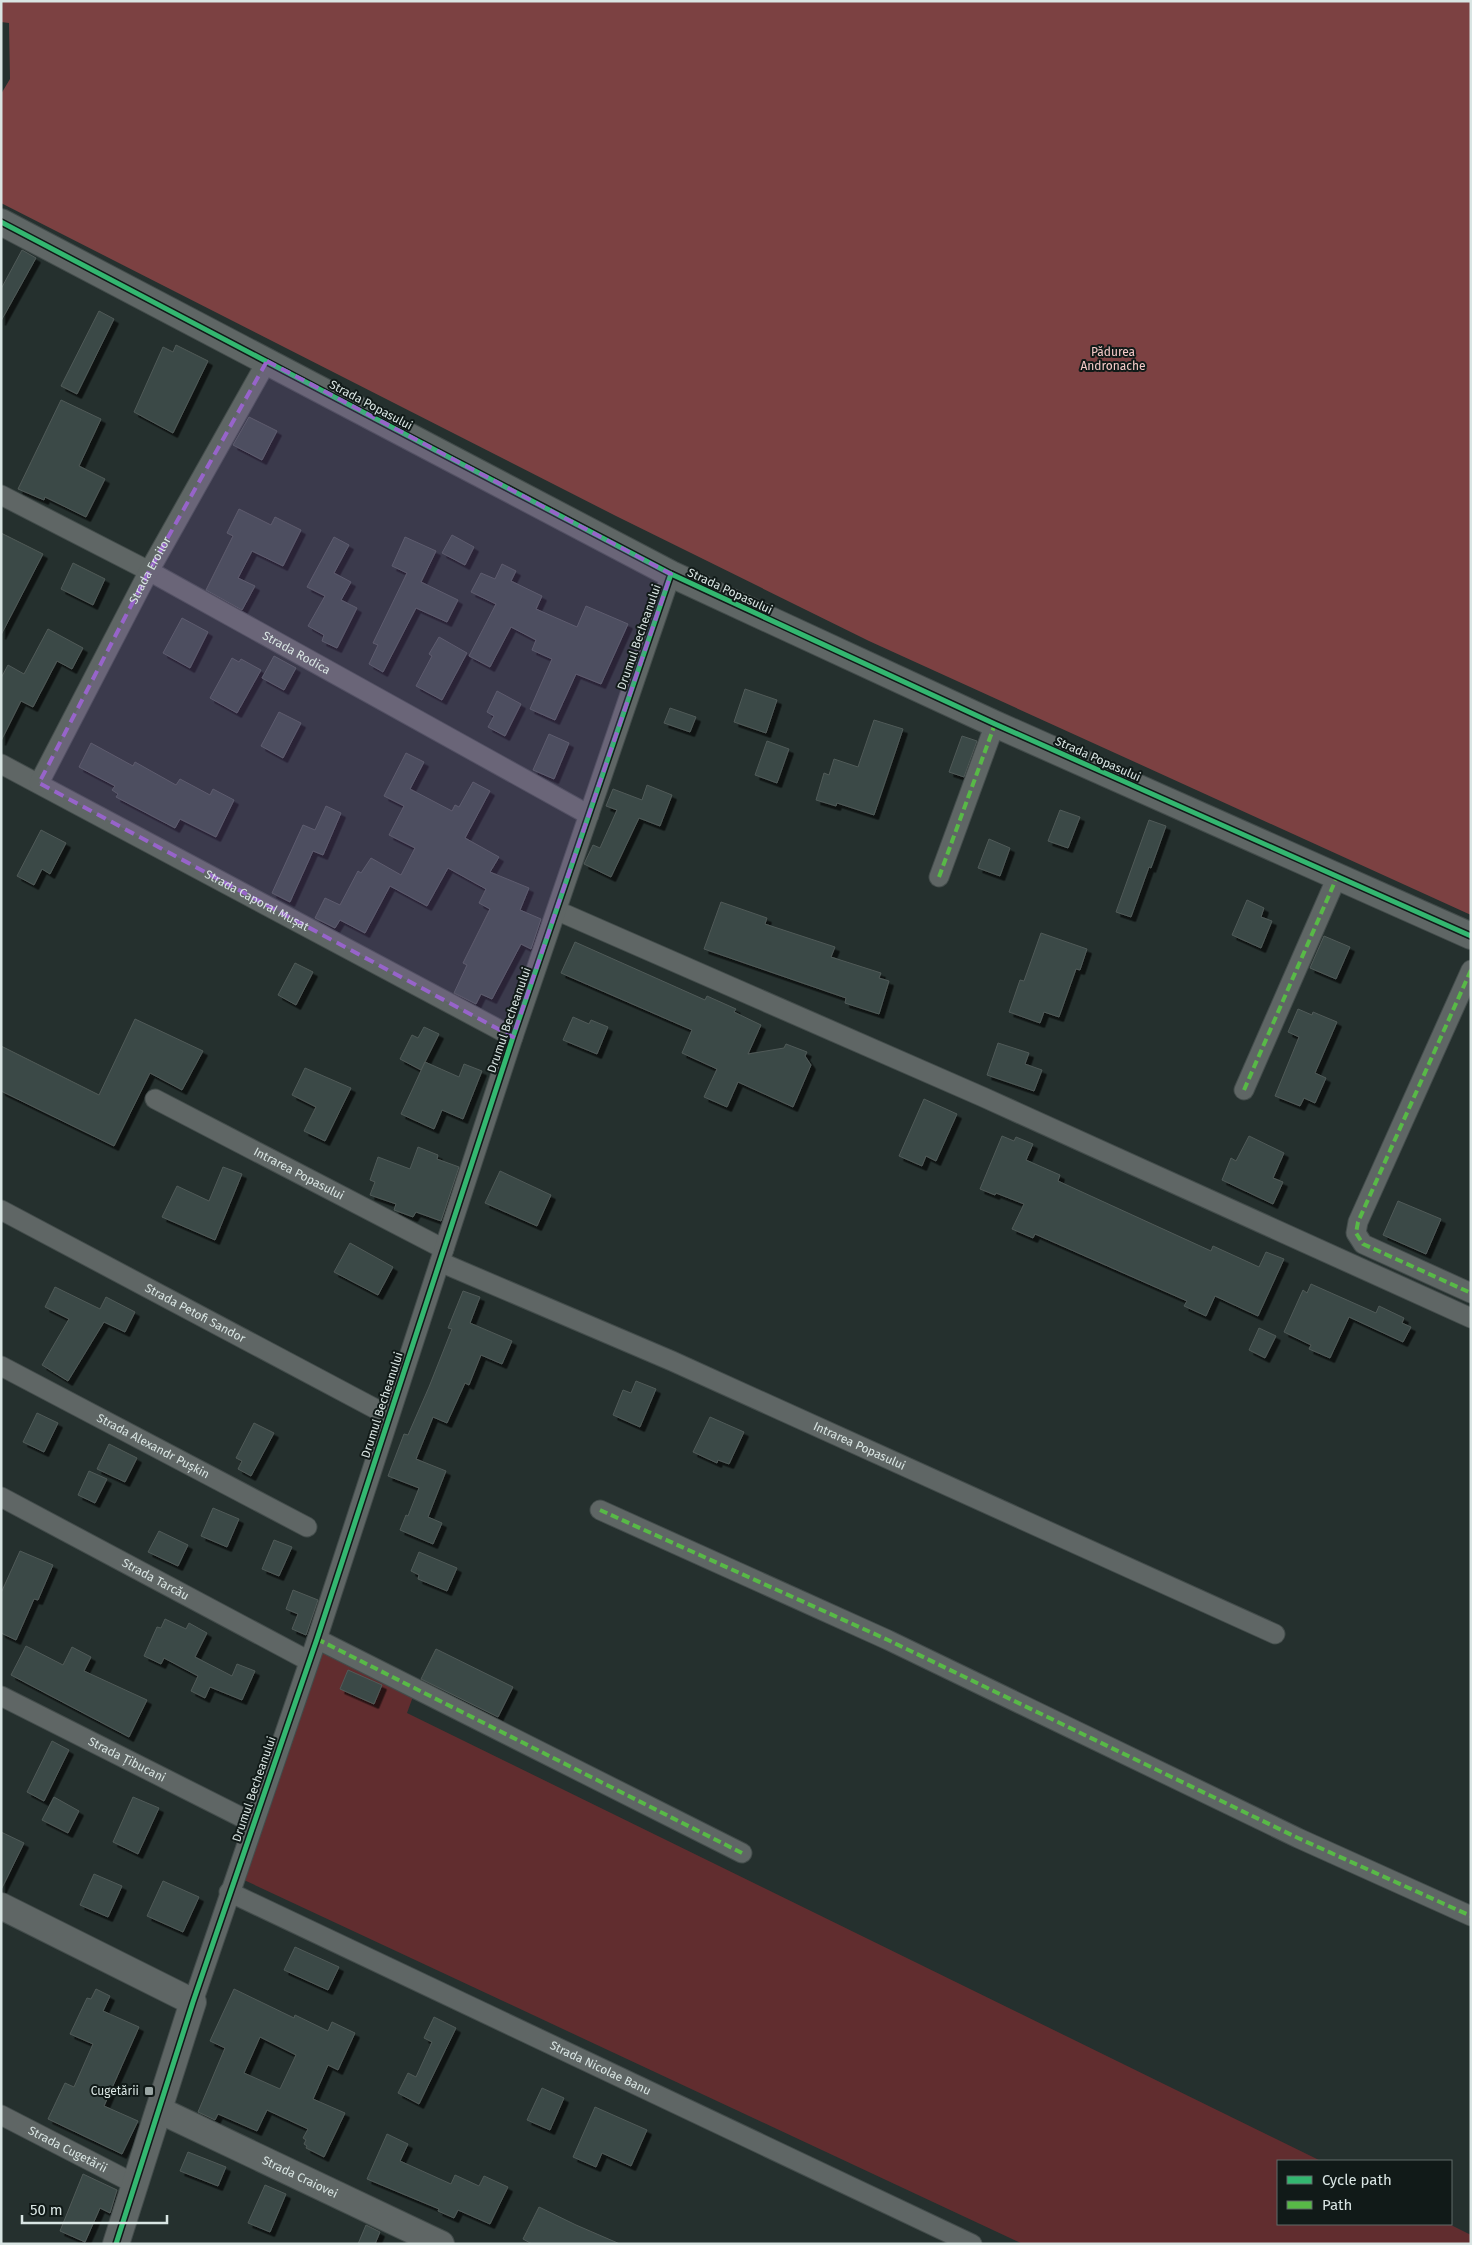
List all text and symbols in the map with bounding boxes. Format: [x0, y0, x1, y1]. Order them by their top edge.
park label: Pădurea Andronache [1080, 345, 1146, 373]
street label: Strada Popasului [327, 377, 415, 433]
street label: Strada Eroilor [126, 534, 174, 606]
street label: Strada Popasului [685, 565, 775, 617]
street label: Drumul Becheanului [614, 582, 664, 692]
street label: Strada Rodica [260, 628, 333, 677]
street label: Strada Popasului [1053, 734, 1143, 784]
street label: Strada Caporal Mușat [202, 867, 312, 934]
street label: Drumul Becheanului [484, 965, 534, 1075]
street label: Intrarea Popasului [251, 1144, 346, 1203]
street label: Strada Petofi Sandor [143, 1281, 248, 1346]
street label: Drumul Becheanului [358, 1350, 406, 1460]
street label: Strada Alexandr Pușkin [94, 1411, 212, 1481]
street label: Intrarea Popasului [811, 1419, 908, 1473]
street label: Strada Tarcău [119, 1556, 191, 1603]
street label: Strada Țibucani [86, 1734, 168, 1785]
street label: Drumul Becheanului [229, 1734, 279, 1844]
street label: Strada Nicolae Banu [548, 2038, 653, 2098]
place label: Cugetării [91, 2084, 139, 2098]
marker: Cugetării [143, 2085, 155, 2097]
street label: Strada Cugetării [26, 2123, 110, 2175]
street label: Strada Craiovei [260, 2153, 340, 2201]
legend [1277, 2160, 1452, 2225]
text: Cycle path [1322, 2171, 1392, 2189]
scale bar [22, 2192, 168, 2224]
text: Path [1322, 2196, 1352, 2214]
text: 50 m [30, 2201, 63, 2219]

